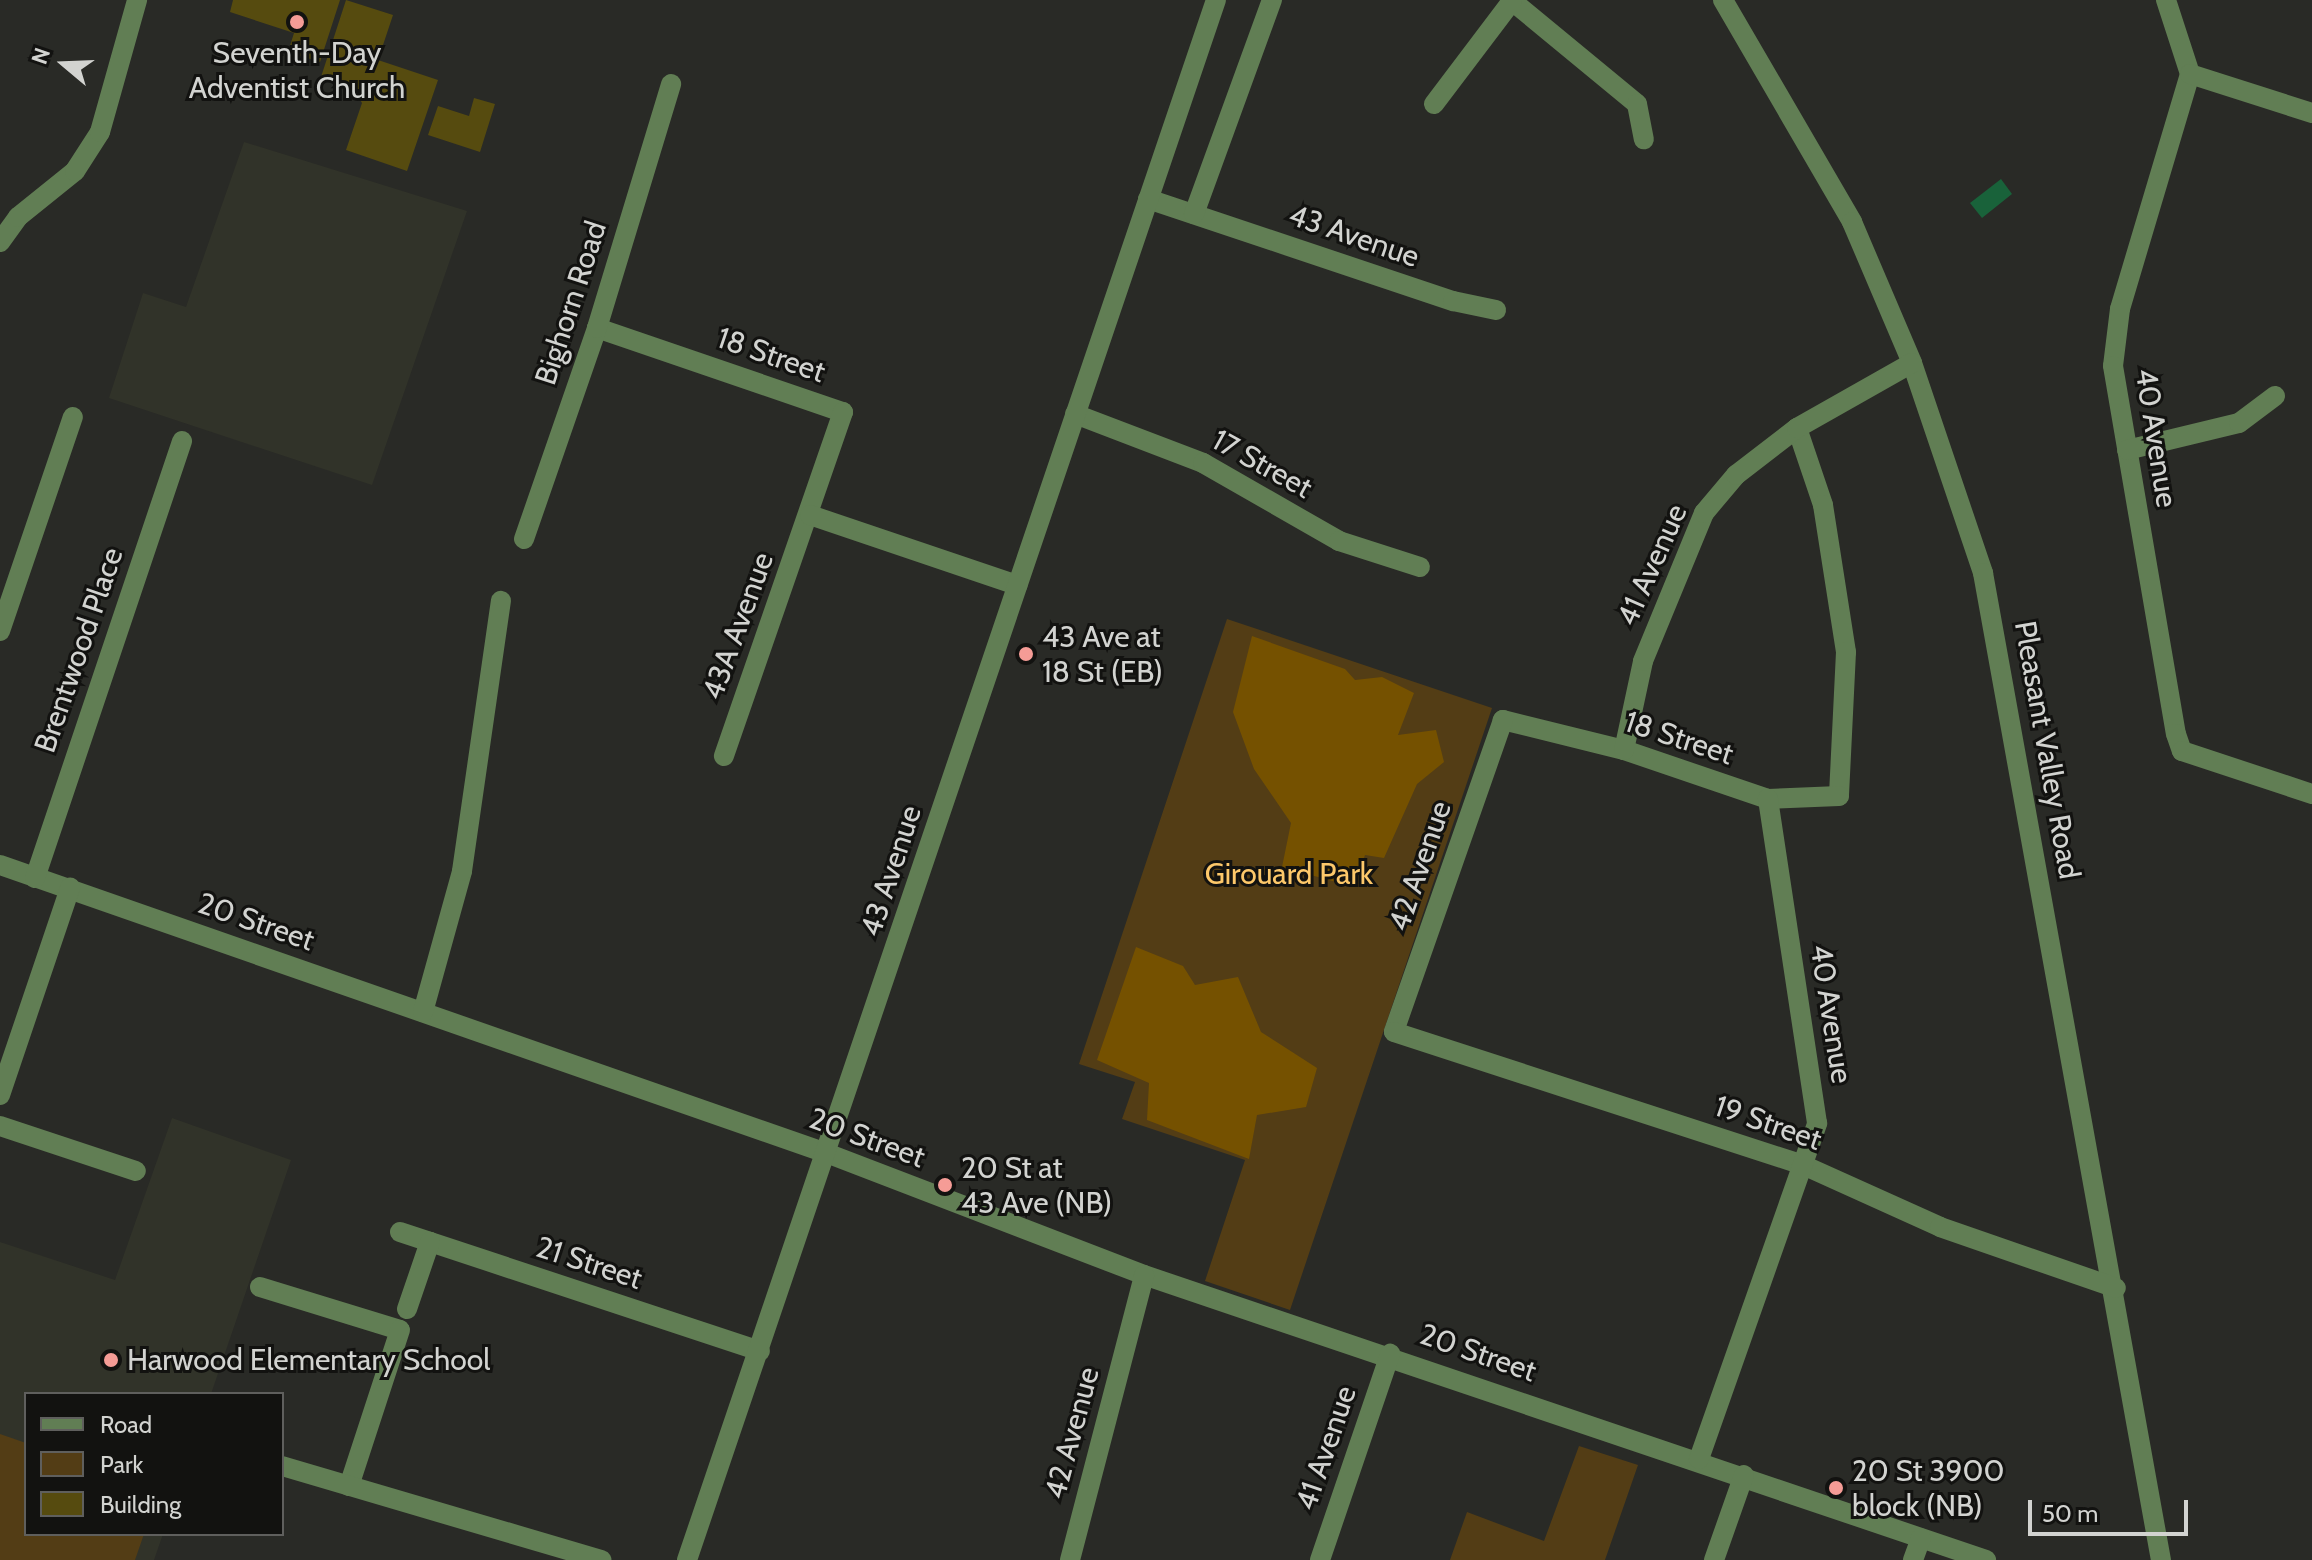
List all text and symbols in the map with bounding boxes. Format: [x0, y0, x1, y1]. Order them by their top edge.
marker: Seventh-Day Adventist Church [288, 13, 306, 31]
north arrow [24, 24, 104, 104]
place label: Seventh-Day Adventist Church [189, 35, 405, 106]
text: N [26, 44, 56, 68]
street label: 43 Avenue [1284, 197, 1424, 275]
street label: Bighorn Road [528, 217, 614, 389]
street label: 18 Street [712, 320, 830, 390]
street label: 40 Avenue [2127, 366, 2185, 510]
street label: 17 Street [1206, 422, 1318, 506]
street label: 41 Avenue [1609, 499, 1695, 631]
street label: Brentwood Place [27, 543, 131, 757]
street label: 43A Avenue [695, 548, 781, 704]
street label: Pleasant Valley Road [2007, 618, 2087, 882]
place label: 43 Ave at 18 St (EB) [1042, 619, 1163, 690]
marker: 43 Ave at 18 St (EB) [1017, 645, 1035, 663]
street label: 18 Street [1620, 704, 1738, 772]
street label: 42 Avenue [1381, 796, 1459, 936]
street label: 43 Avenue [853, 801, 929, 941]
park label: Girouard Park [1205, 856, 1373, 892]
street label: 20 Street [193, 885, 319, 959]
street label: 40 Avenue [1802, 942, 1860, 1086]
street label: 19 Street [1710, 1088, 1826, 1158]
street label: 20 Street [804, 1100, 930, 1176]
place label: 20 St at 43 Ave (NB) [961, 1150, 1112, 1220]
marker: 20 St at 43 Ave (NB) [936, 1176, 954, 1194]
street label: 21 Street [531, 1229, 647, 1297]
street label: 20 Street [1415, 1316, 1541, 1390]
place label: Harwood Elementary School [127, 1342, 490, 1378]
marker: Harwood Elementary School [102, 1351, 120, 1369]
street label: 42 Avenue [1037, 1363, 1107, 1503]
street label: 41 Avenue [1288, 1381, 1364, 1515]
legend [24, 1392, 284, 1536]
text: Road [100, 1410, 152, 1439]
text: Park [100, 1450, 143, 1479]
place label: 20 St 3900 block (NB) [1852, 1453, 2004, 1524]
marker: 20 St 3900 block (NB) [1827, 1479, 1845, 1497]
scale bar [2032, 1484, 2192, 1534]
text: Building [100, 1490, 181, 1519]
text: 50 m [2042, 1499, 2098, 1528]

